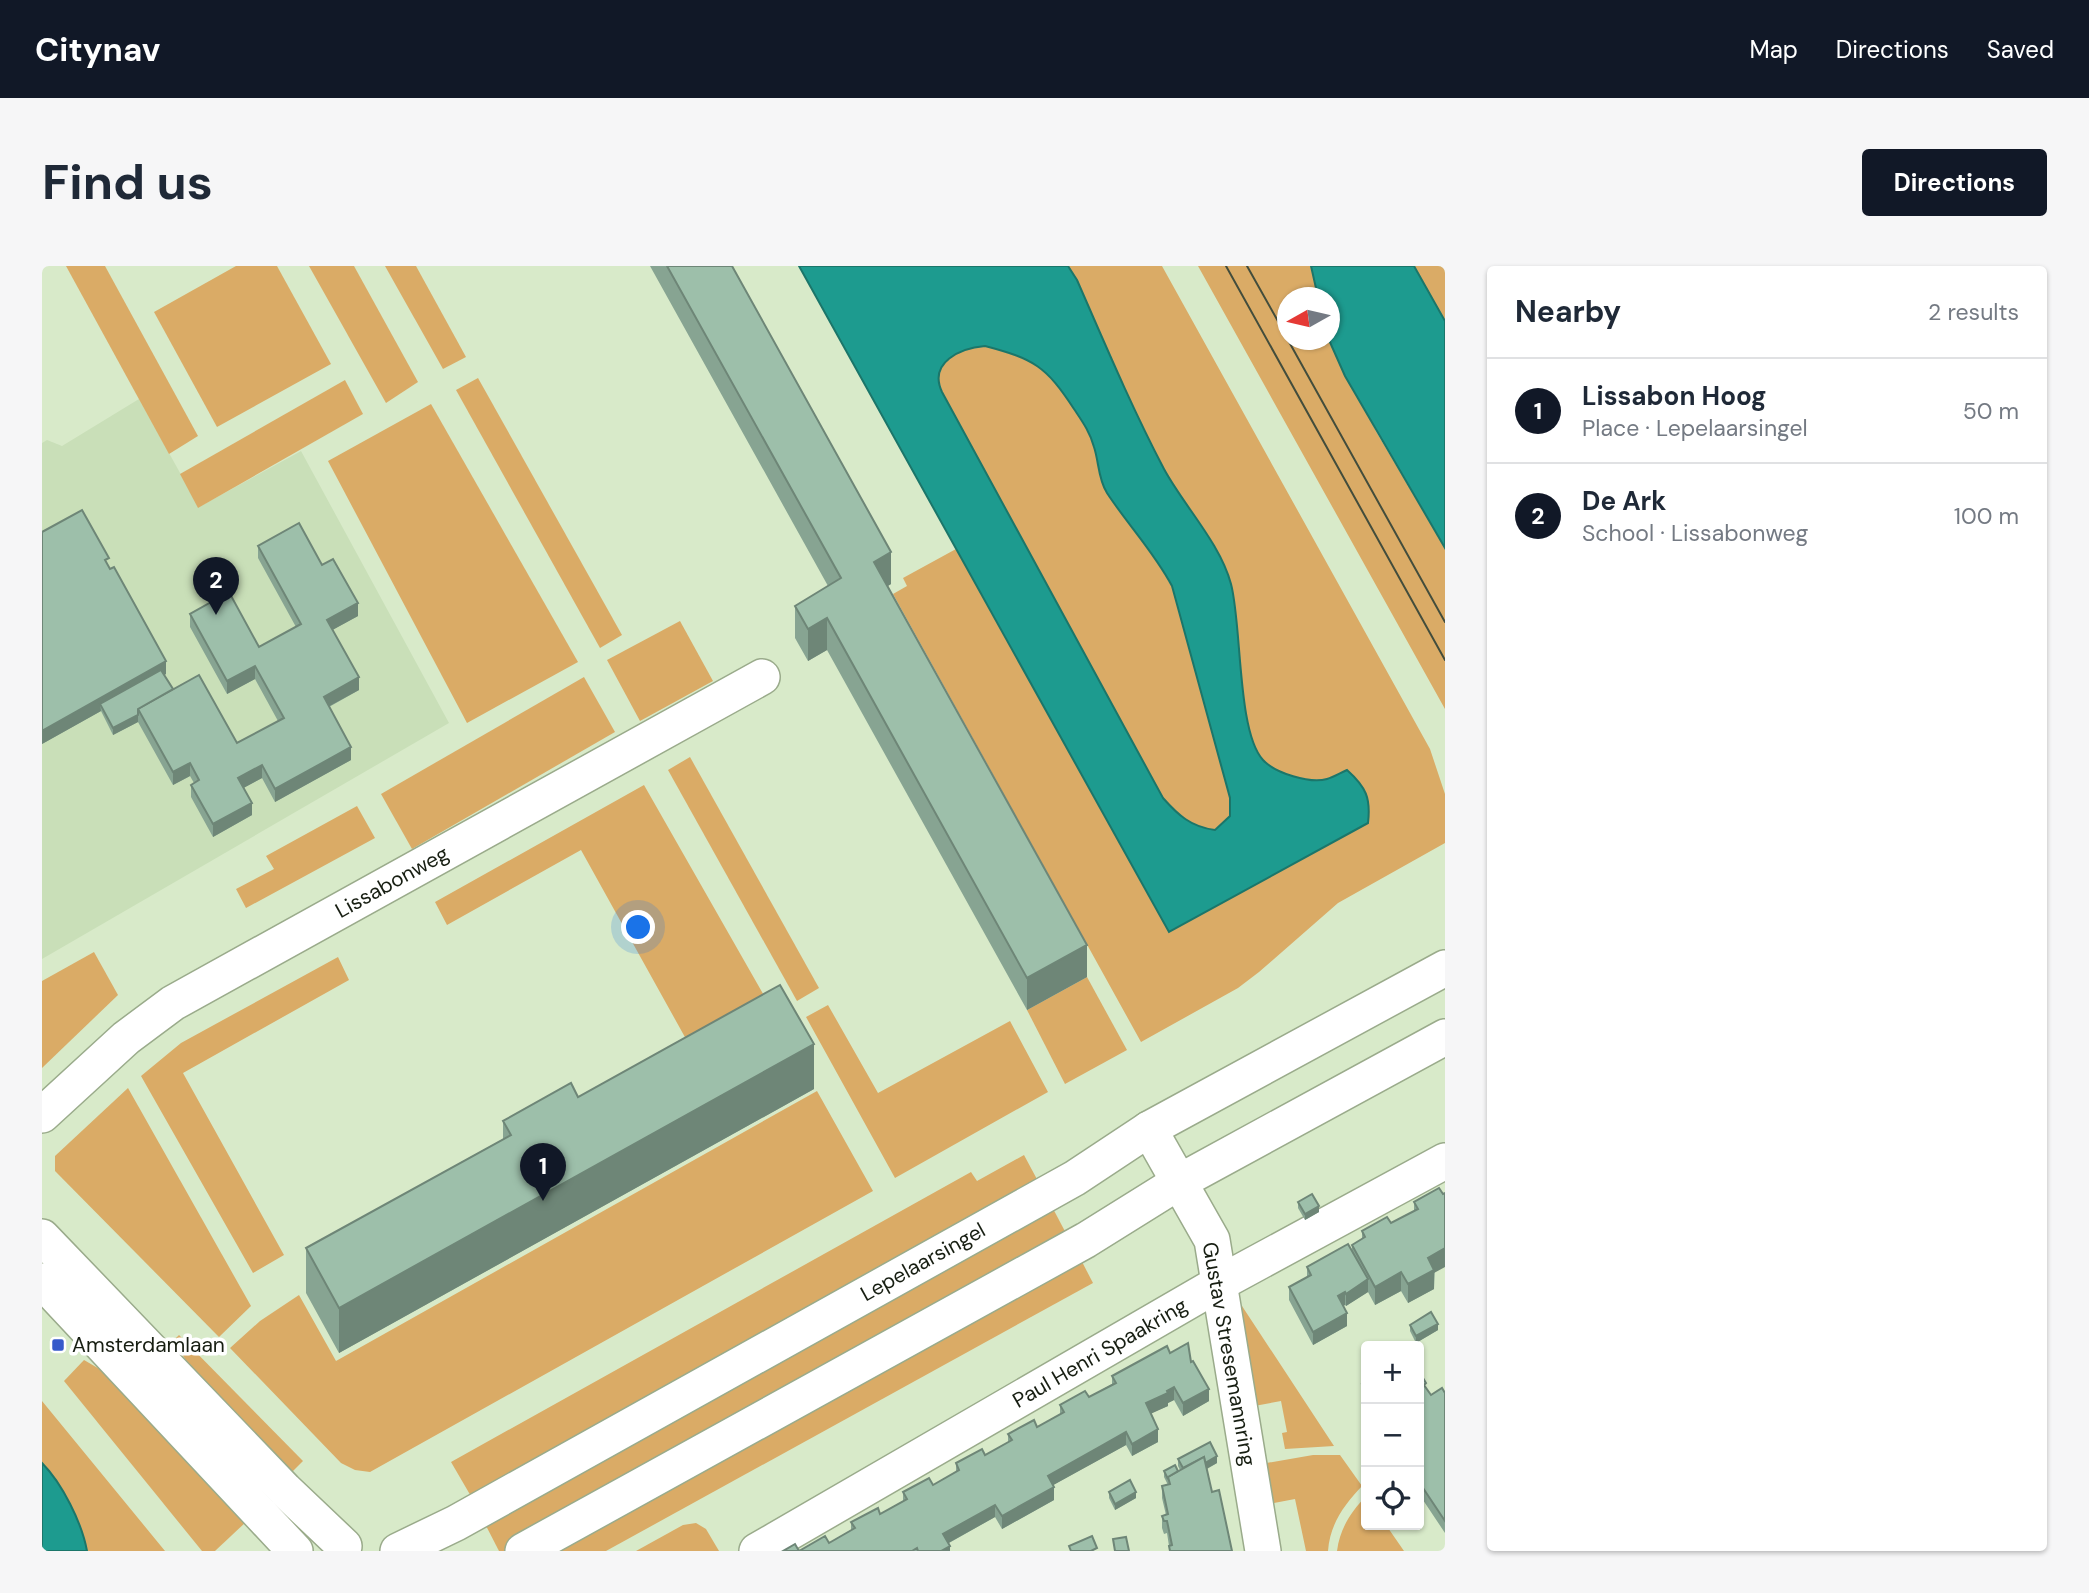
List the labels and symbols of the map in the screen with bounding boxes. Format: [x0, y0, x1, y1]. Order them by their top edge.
north arrow [1277, 287, 1340, 350]
pin: 2 [193, 557, 239, 615]
street label: Lissabonweg [330, 839, 454, 925]
your location [621, 910, 655, 944]
pin: 1 [520, 1143, 566, 1201]
street label: Lepelaarsingel [856, 1216, 990, 1308]
street label: Gustav Stresemannring [1196, 1240, 1263, 1468]
street label: Paul Henri Spaakring [1008, 1291, 1193, 1414]
place label: Amsterdamlaan [72, 1331, 225, 1359]
marker: Amsterdamlaan [50, 1337, 66, 1353]

